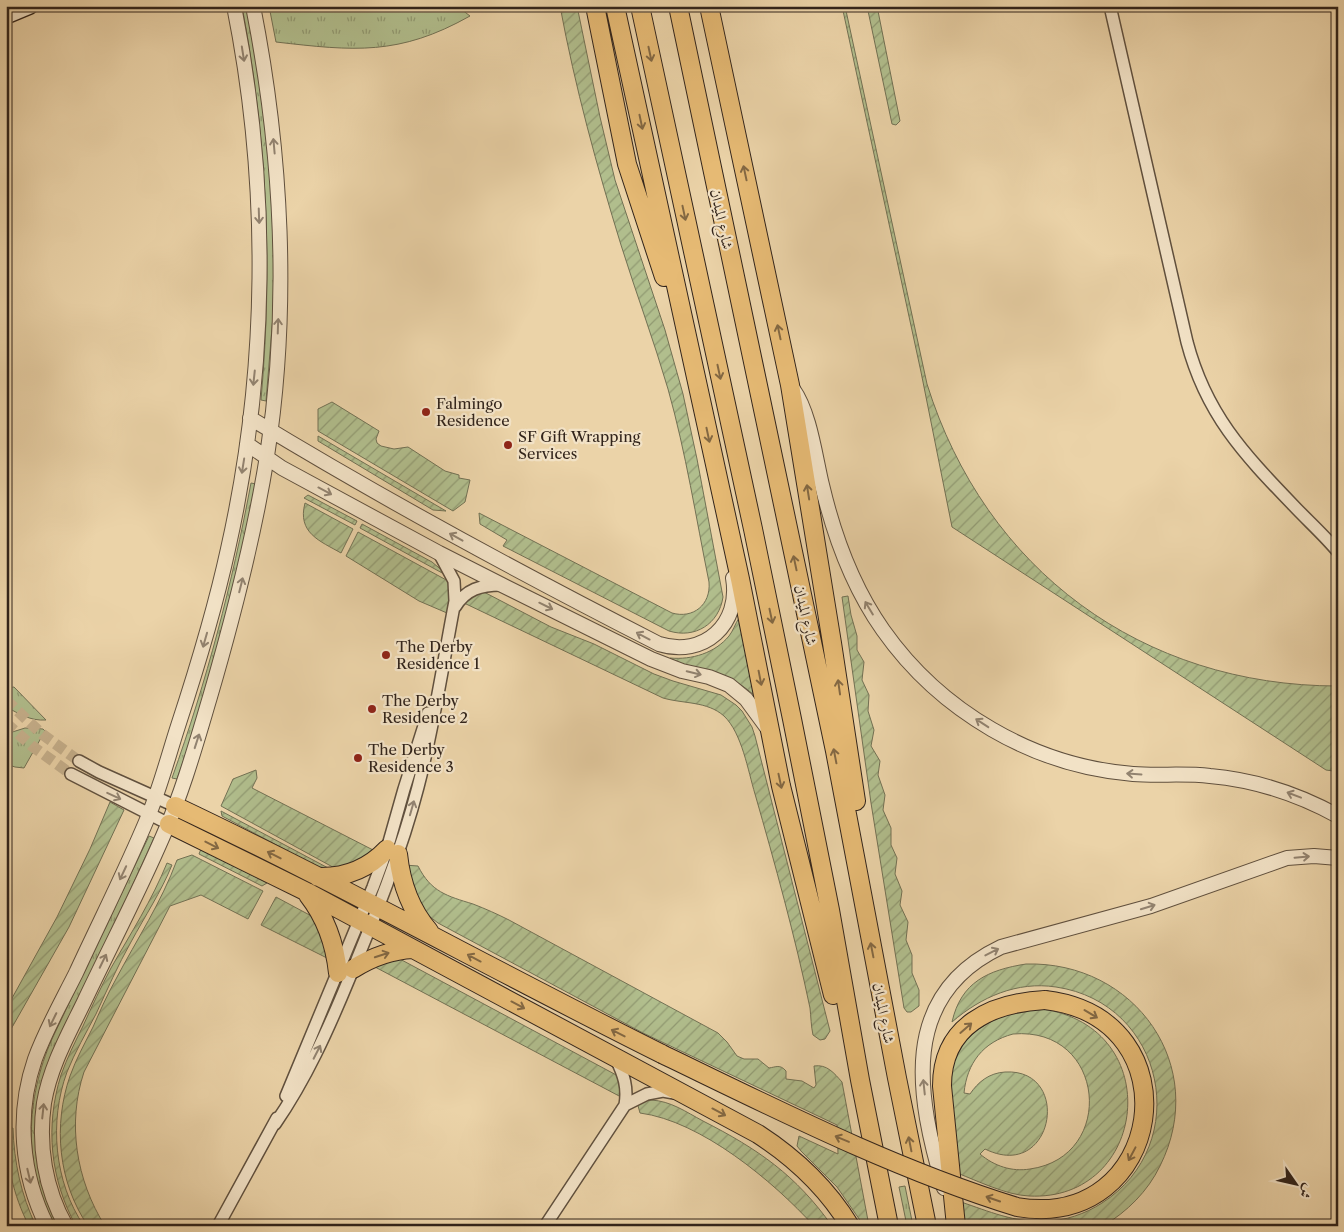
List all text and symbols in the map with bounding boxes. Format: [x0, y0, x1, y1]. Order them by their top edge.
one-way arrow [646, 45, 655, 61]
one-way arrow [239, 46, 249, 62]
one-way arrow [637, 114, 646, 130]
one-way arrow [269, 139, 278, 155]
one-way arrow [740, 166, 749, 182]
street label: شارع الميدان [702, 187, 738, 252]
one-way arrow [680, 204, 689, 220]
one-way arrow [255, 208, 264, 224]
one-way arrow [274, 318, 283, 334]
one-way arrow [774, 324, 783, 340]
one-way arrow [715, 363, 724, 379]
one-way arrow [250, 370, 259, 386]
place label: Falmingo Residence [436, 394, 510, 430]
marker: Falmingo Residence [420, 406, 432, 418]
place label: SF Gift Wrapping Services [518, 427, 641, 463]
one-way arrow [704, 427, 713, 443]
marker: SF Gift Wrapping Services [502, 439, 514, 451]
one-way arrow [238, 457, 248, 473]
one-way arrow [802, 484, 812, 500]
one-way arrow [318, 487, 332, 497]
one-way arrow [448, 532, 463, 542]
one-way arrow [790, 555, 799, 571]
one-way arrow [236, 577, 246, 593]
street label: شارع الميدان [786, 583, 822, 648]
one-way arrow [538, 602, 553, 612]
one-way arrow [863, 602, 873, 616]
one-way arrow [767, 608, 776, 624]
one-way arrow [636, 631, 651, 641]
one-way arrow [200, 632, 210, 648]
place label: The Derby Residence 1 [396, 637, 481, 673]
marker: The Derby Residence 1 [380, 649, 392, 661]
one-way arrow [685, 669, 701, 678]
one-way arrow [756, 669, 766, 685]
one-way arrow [833, 679, 843, 695]
place label: The Derby Residence 2 [382, 691, 468, 727]
marker: The Derby Residence 2 [366, 703, 378, 715]
one-way arrow [975, 717, 989, 727]
one-way arrow [192, 734, 202, 750]
place label: The Derby Residence 3 [368, 740, 454, 776]
one-way arrow [830, 748, 840, 764]
marker: The Derby Residence 3 [352, 752, 364, 764]
one-way arrow [1126, 769, 1142, 779]
one-way arrow [776, 773, 786, 789]
one-way arrow [1287, 790, 1302, 800]
one-way arrow [107, 791, 122, 801]
one-way arrow [408, 800, 417, 816]
one-way arrow [204, 841, 219, 850]
one-way arrow [267, 850, 282, 859]
one-way arrow [1294, 852, 1310, 861]
one-way arrow [118, 865, 127, 880]
one-way arrow [1140, 901, 1156, 911]
one-way arrow [867, 942, 877, 958]
one-way arrow [984, 947, 999, 956]
one-way arrow [373, 950, 389, 959]
one-way arrow [467, 953, 482, 963]
one-way arrow [99, 954, 109, 969]
street label: شارع الميدان [865, 981, 899, 1046]
one-way arrow [510, 1001, 525, 1010]
one-way arrow [1083, 1009, 1097, 1019]
one-way arrow [48, 1012, 58, 1027]
one-way arrow [960, 1022, 973, 1033]
one-way arrow [611, 1027, 626, 1037]
one-way arrow [313, 1045, 322, 1060]
one-way arrow [919, 1079, 929, 1095]
one-way arrow [38, 1104, 48, 1120]
one-way arrow [712, 1107, 727, 1117]
one-way arrow [835, 1134, 850, 1144]
one-way arrow [904, 1136, 914, 1152]
one-way arrow [1127, 1146, 1136, 1161]
north arrow [1272, 1160, 1322, 1210]
one-way arrow [25, 1168, 34, 1184]
text: ش [1295, 1180, 1318, 1202]
one-way arrow [986, 1194, 1001, 1203]

